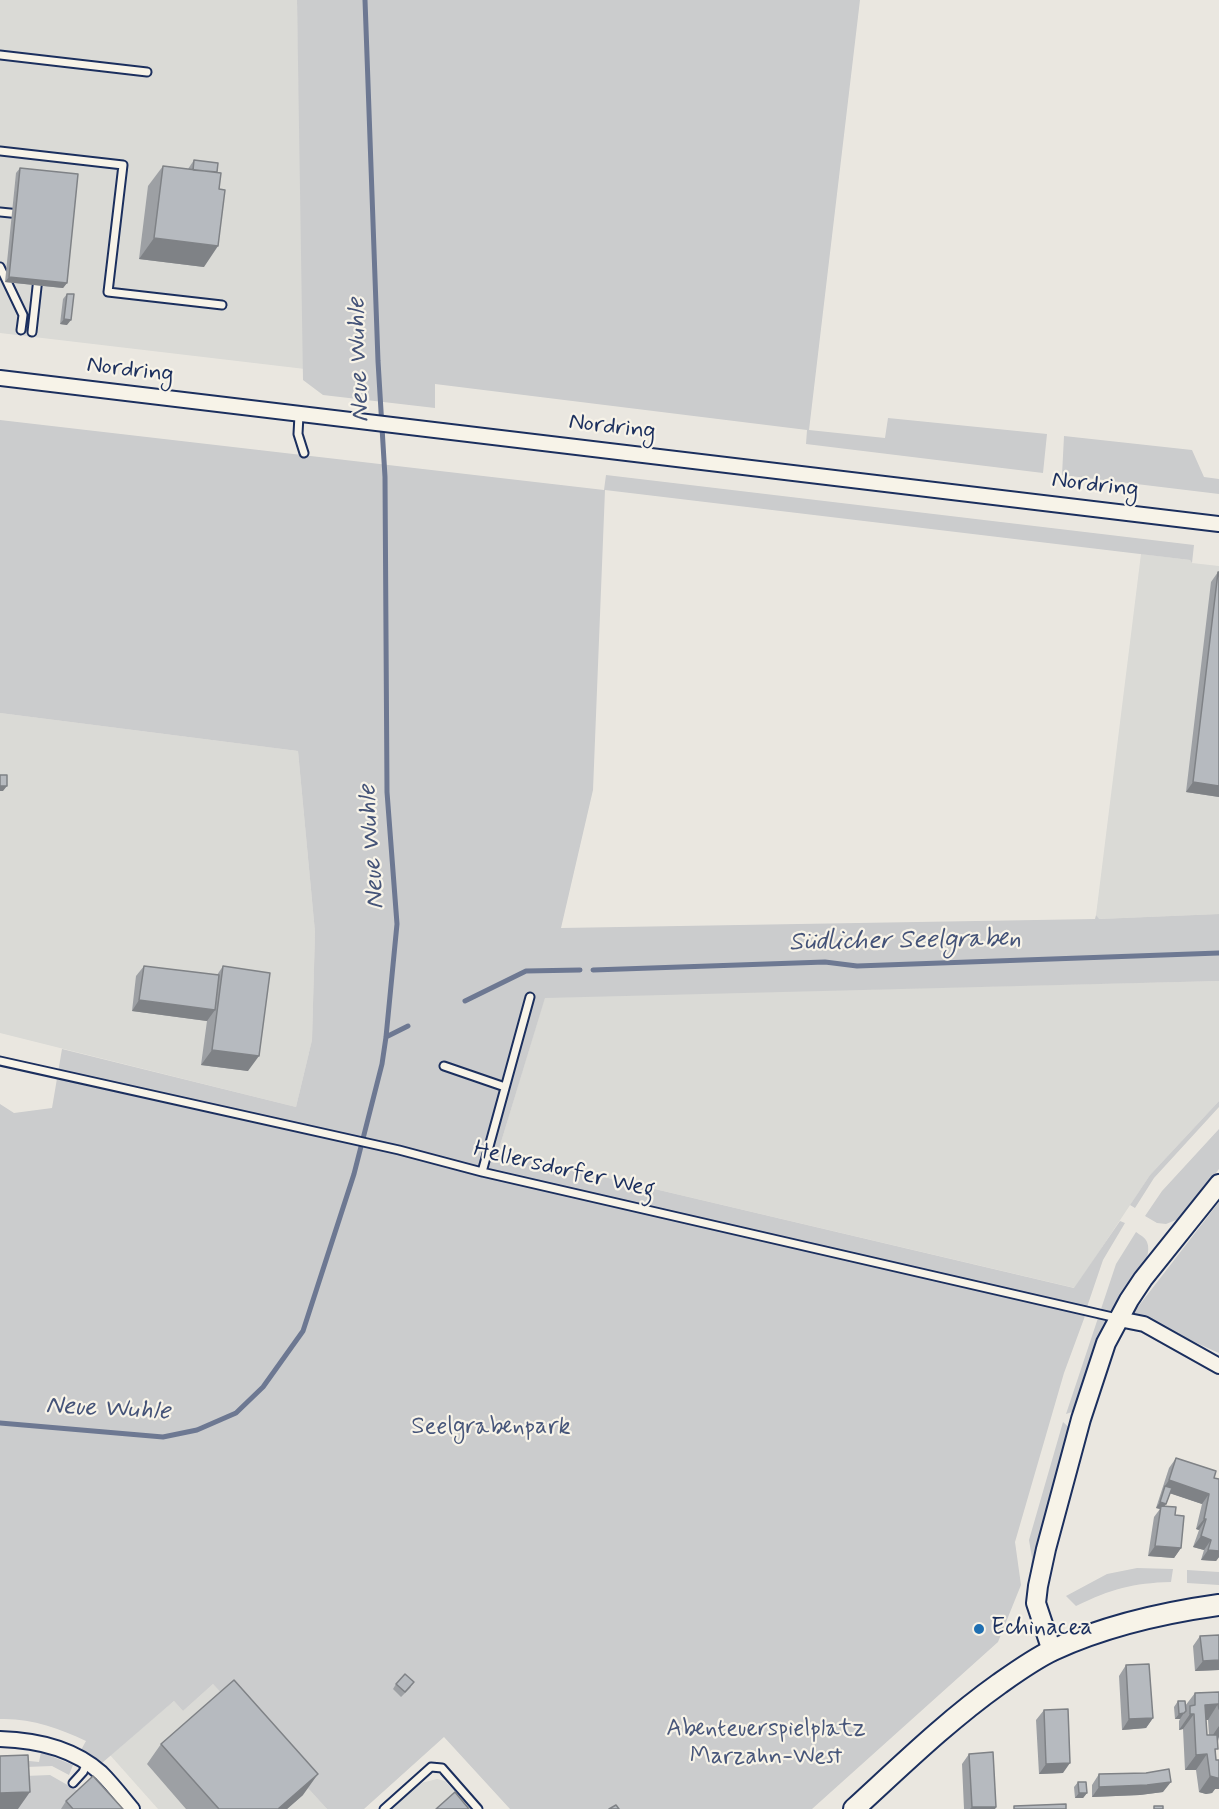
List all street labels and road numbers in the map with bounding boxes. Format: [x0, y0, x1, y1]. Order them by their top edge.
street label: Nordring [85, 351, 175, 391]
street label: Nordring [567, 408, 657, 448]
street label: Nordring [1050, 466, 1140, 506]
street label: Hellersdorfer Weg [470, 1136, 658, 1206]

